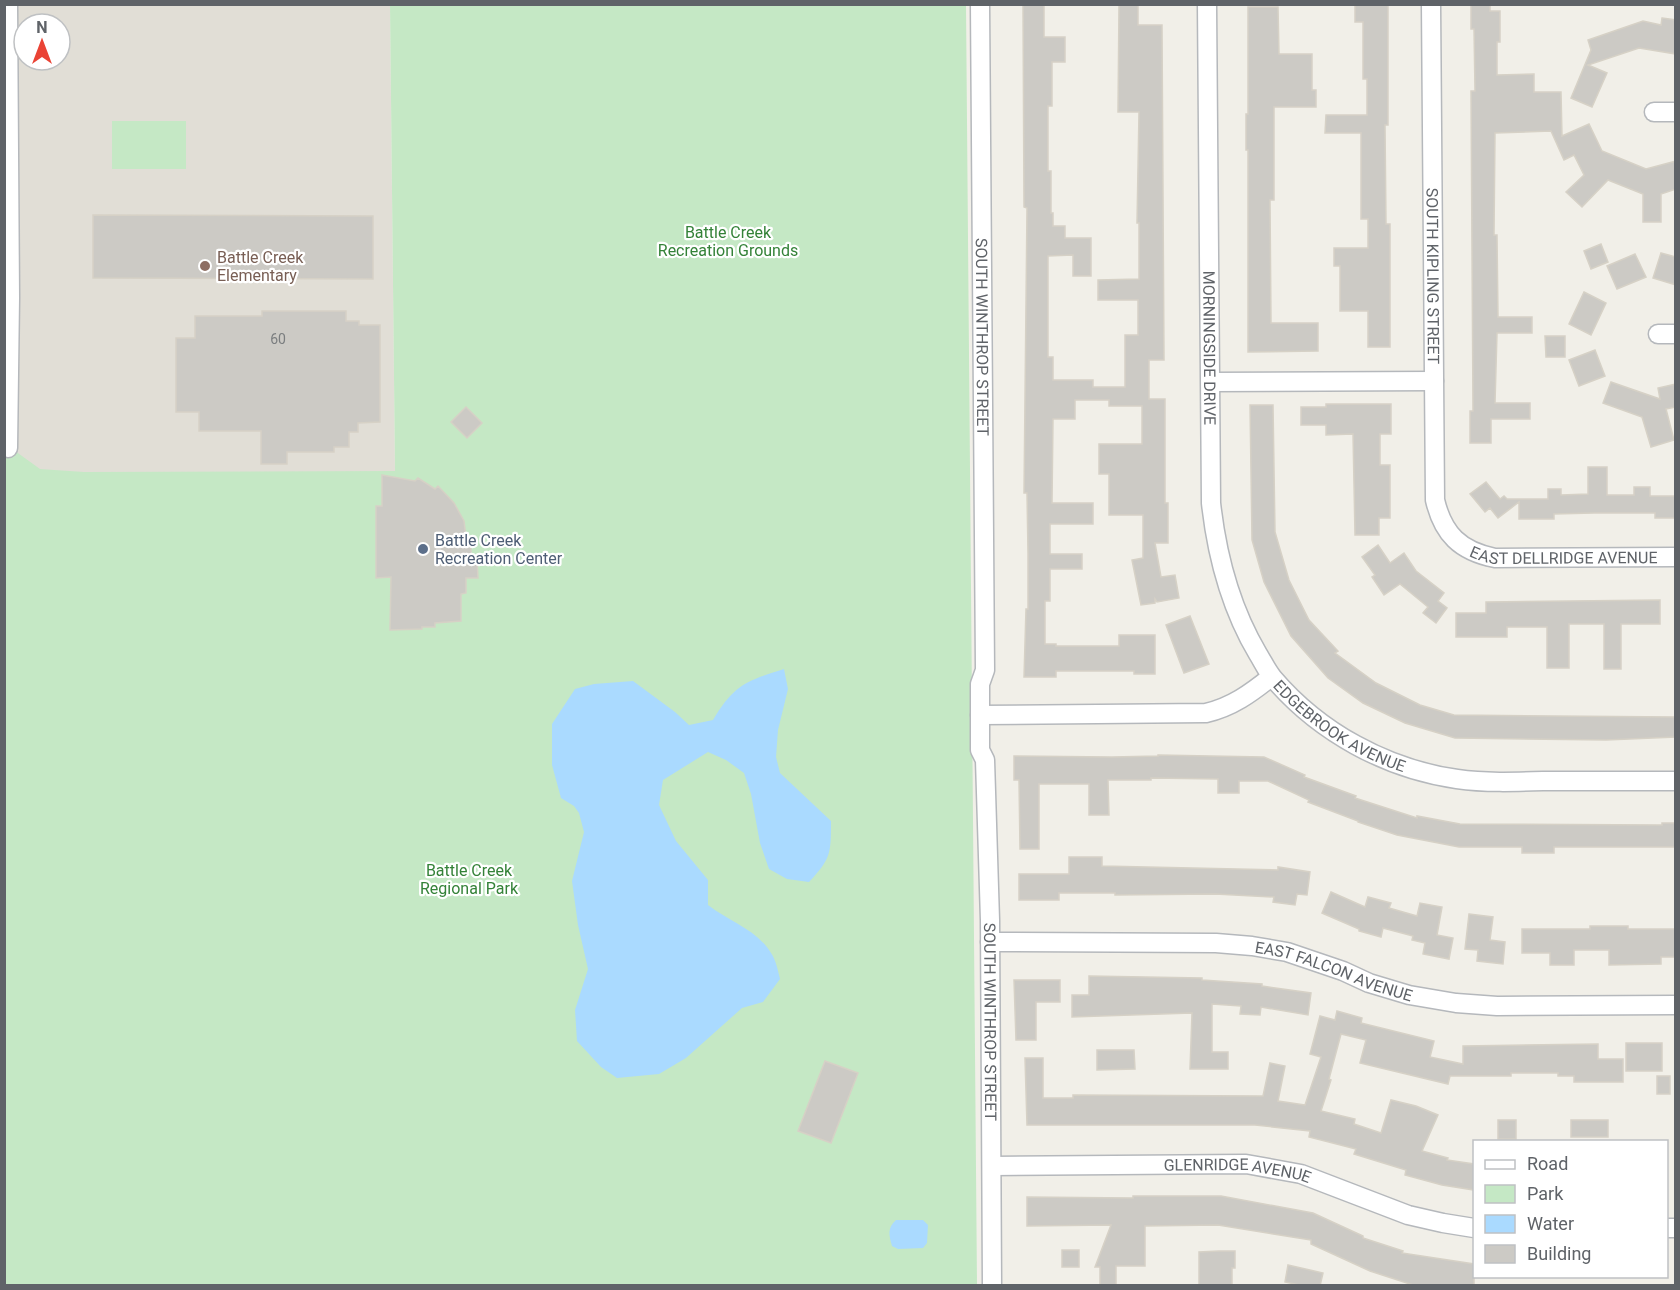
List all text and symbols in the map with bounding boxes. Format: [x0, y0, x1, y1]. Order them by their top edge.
north arrow [12, 12, 72, 72]
text: N [36, 18, 48, 37]
street label: SOUTH KIPLING STREET [1423, 188, 1443, 365]
park label: Battle Creek Recreation Grounds [658, 223, 798, 260]
street label: SOUTH WINTHROP STREET [972, 238, 993, 437]
place label: Battle Creek Elementary [217, 248, 304, 285]
marker: Battle Creek Elementary [198, 259, 212, 273]
street label: MORNINGSIDE DRIVE [1200, 271, 1220, 425]
house number: 60 [270, 331, 286, 347]
place label: Battle Creek Recreation Center [435, 531, 563, 568]
marker: Battle Creek Recreation Center [416, 542, 430, 556]
street label: EAST DELLRIDGE AVENUE [1467, 542, 1657, 568]
street label: EDGEBROOK AVENUE [1270, 676, 1408, 776]
park label: Battle Creek Regional Park [420, 861, 519, 898]
street label: SOUTH WINTHROP STREET [981, 923, 1001, 1121]
street label: EAST FALCON AVENUE [1254, 937, 1415, 1005]
legend [1473, 1140, 1668, 1278]
text: Road [1527, 1153, 1568, 1174]
street label: GLENRIDGE AVENUE [1164, 1154, 1314, 1187]
text: Park [1527, 1183, 1564, 1204]
text: Water [1527, 1213, 1574, 1234]
text: Building [1527, 1243, 1591, 1264]

